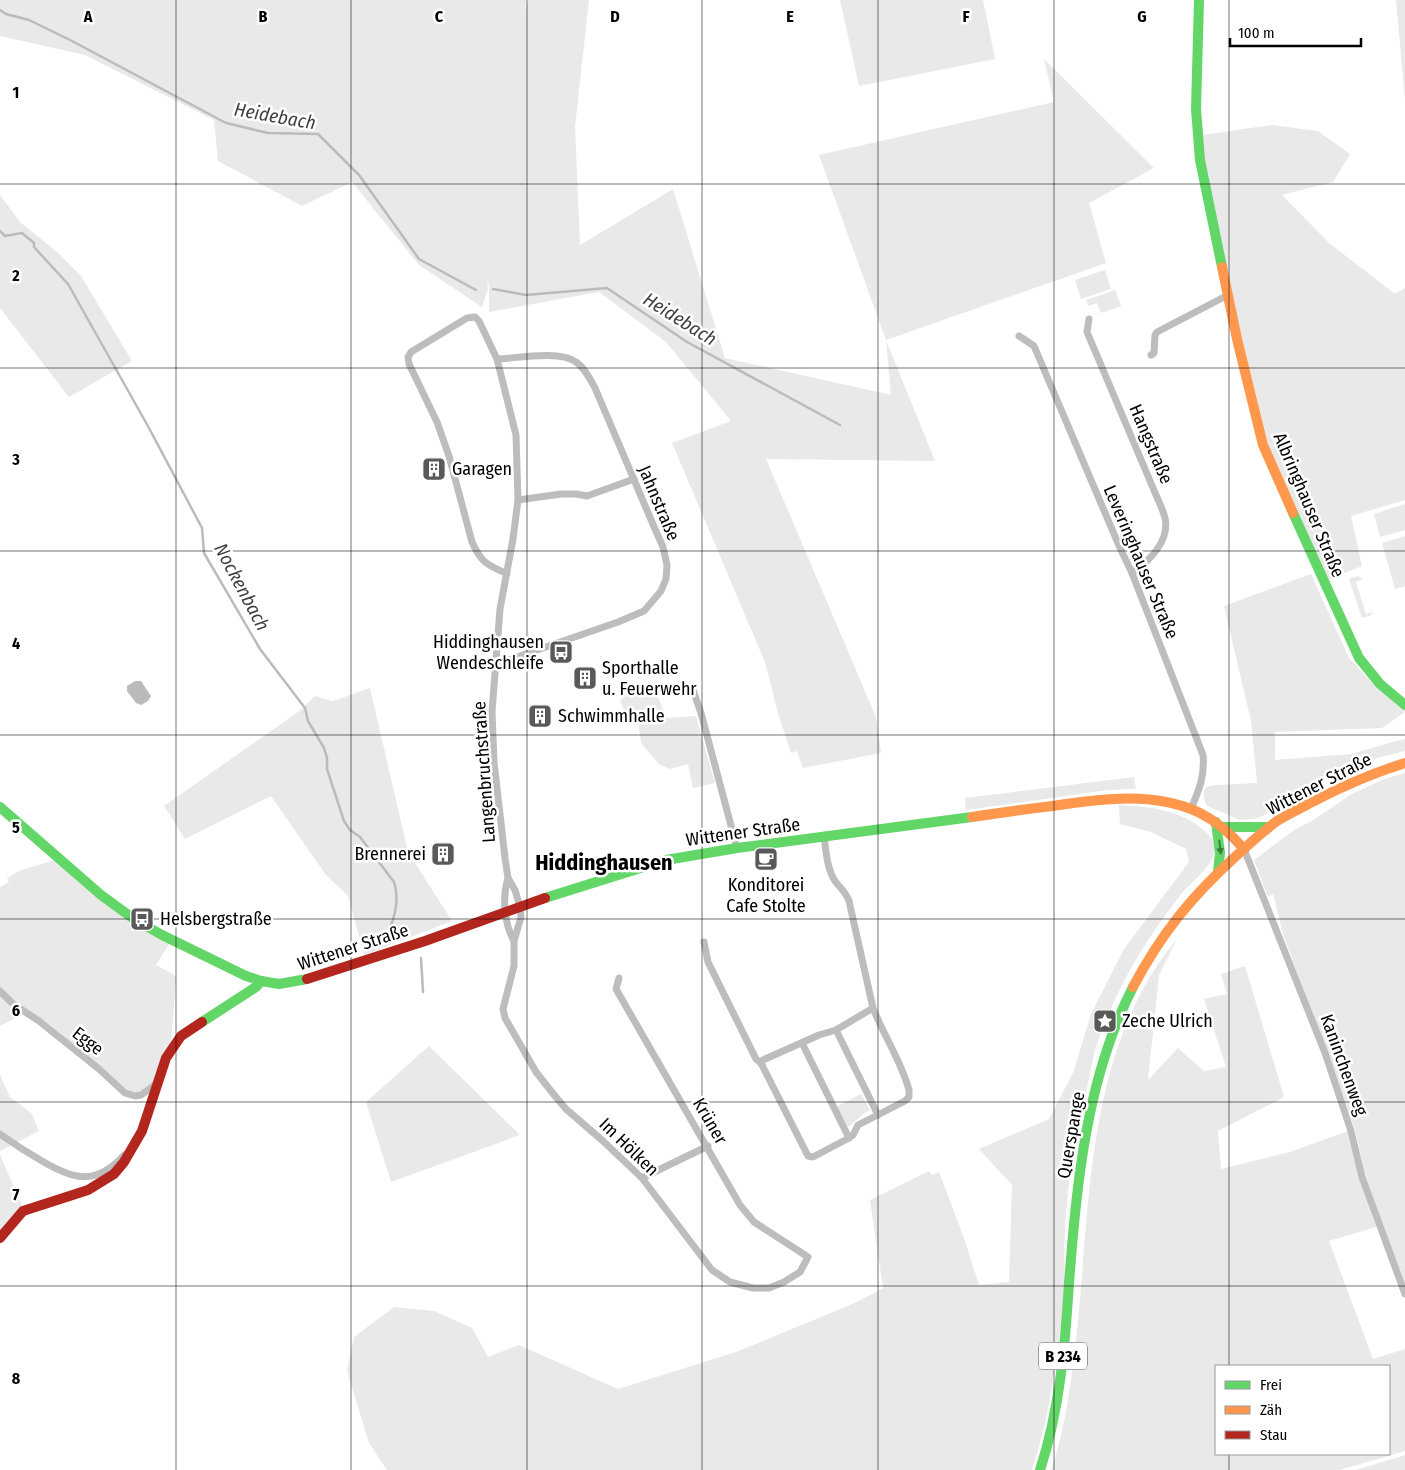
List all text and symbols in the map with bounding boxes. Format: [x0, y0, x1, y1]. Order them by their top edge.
text: A [83, 7, 93, 26]
text: B [259, 7, 268, 26]
text: C [435, 7, 444, 26]
text: D [610, 7, 620, 26]
text: E [786, 7, 794, 26]
text: F [962, 7, 970, 26]
text: G [1137, 7, 1147, 26]
scale bar [1230, 15, 1361, 47]
text: 100 m [1238, 24, 1275, 42]
text: 1 [13, 83, 19, 102]
water label: Heidebach [232, 98, 318, 134]
text: 2 [11, 266, 20, 285]
water label: Heidebach [639, 287, 721, 351]
street label: Hangstraße [1124, 401, 1178, 487]
street label: Albringhauser Straße [1269, 429, 1349, 581]
text: 3 [11, 450, 20, 469]
building icon: Garagen [421, 456, 447, 482]
place label: Garagen [452, 458, 512, 480]
street label: Jahnstraße [633, 462, 685, 544]
street label: Leveringhauser Straße [1099, 482, 1183, 642]
water label: Nockenbach [209, 539, 275, 635]
place label: Hiddinghausen Wendeschleife [433, 631, 544, 674]
text: 4 [12, 634, 20, 653]
bus stop icon: Hiddinghausen Wendeschleife [548, 639, 574, 665]
place label: Sporthalle u. Feuerwehr [602, 657, 697, 700]
building icon: Sporthalle u. Feuerwehr [572, 665, 598, 691]
street label: Langenbruchstraße [468, 700, 500, 844]
building icon: Schwimmhalle [527, 703, 553, 729]
place label: Schwimmhalle [558, 705, 665, 727]
street label: Wittener Straße [1263, 748, 1375, 820]
street label: Wittener Straße [684, 813, 802, 851]
text: 5 [12, 818, 20, 837]
one-way arrow [1216, 840, 1224, 856]
building icon: Brennerei [430, 841, 456, 867]
place label: Brennerei [354, 843, 426, 865]
cafe icon: Konditorei Cafe Stolte [753, 846, 779, 872]
district label: Hiddinghausen [535, 849, 673, 876]
place label: Konditorei Cafe Stolte [726, 874, 806, 917]
bus stop icon: Helsbergstraße [129, 906, 155, 932]
place label: Helsbergstraße [160, 908, 272, 930]
street label: Wittener Straße [295, 919, 411, 975]
text: 6 [12, 1001, 20, 1020]
place icon: Zeche Ulrich [1092, 1008, 1118, 1034]
place label: Zeche Ulrich [1122, 1010, 1213, 1032]
street label: Kaninchenweg [1315, 1011, 1373, 1119]
street label: Egge [68, 1022, 108, 1060]
street label: Querspange [1053, 1090, 1090, 1180]
street label: Krüner [688, 1094, 732, 1149]
street label: Im Hölken [595, 1113, 663, 1181]
text: 7 [13, 1185, 20, 1204]
road number: B 234 [1039, 1342, 1087, 1370]
legend [1215, 1365, 1390, 1455]
text: 8 [12, 1369, 21, 1388]
text: Frei [1260, 1376, 1282, 1394]
text: Zäh [1260, 1401, 1282, 1419]
text: Stau [1260, 1426, 1287, 1444]

